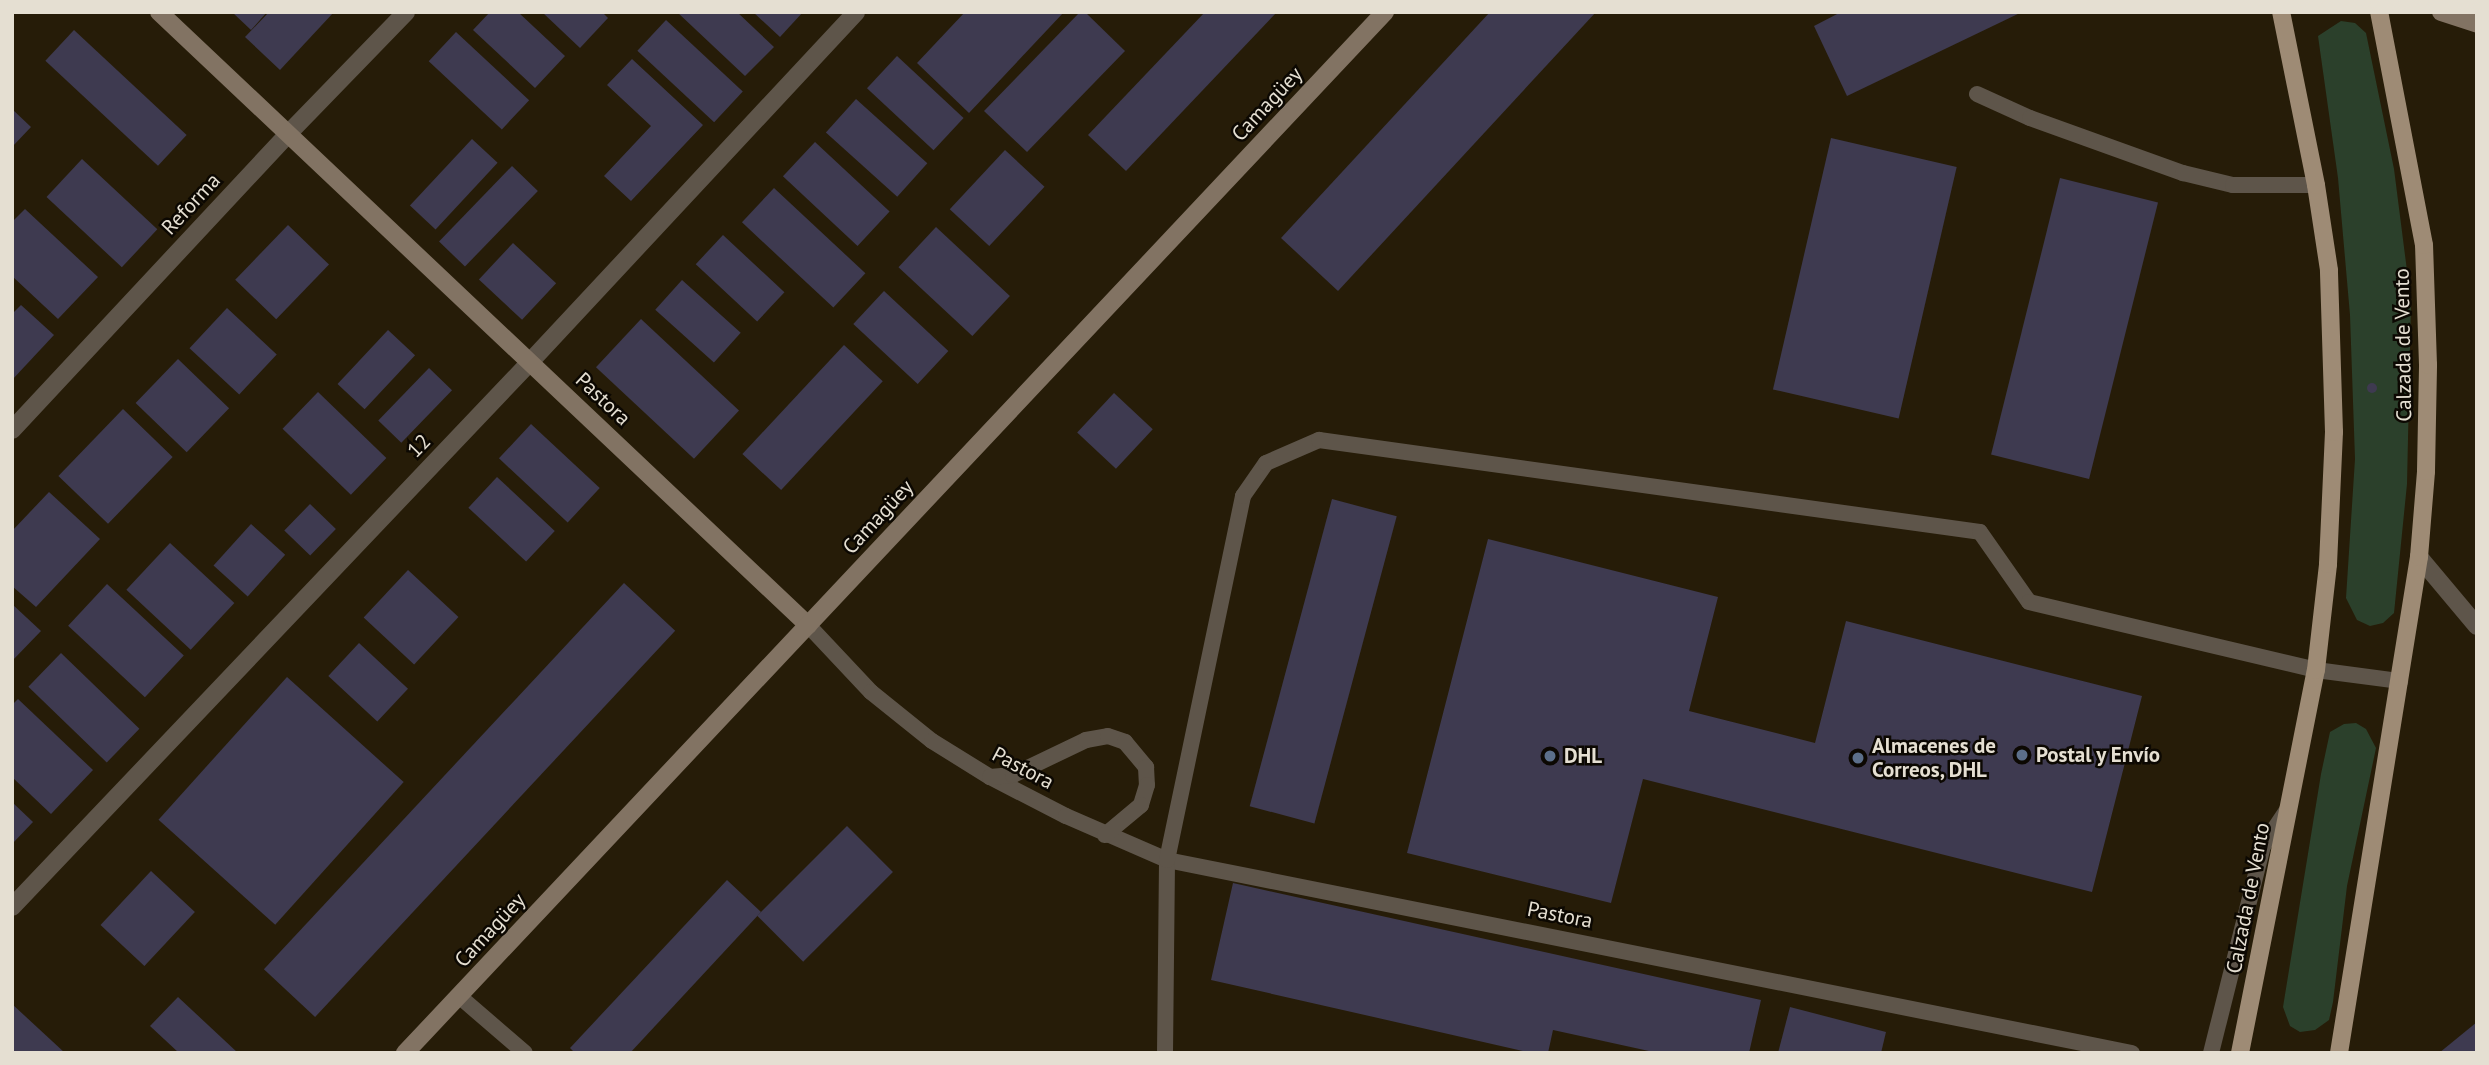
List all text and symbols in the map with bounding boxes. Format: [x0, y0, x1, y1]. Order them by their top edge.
street label: Camagüey [1226, 62, 1308, 146]
street label: Reforma [156, 168, 226, 240]
street label: Calzada de Vento [2389, 268, 2417, 422]
street label: Pastora [570, 367, 636, 431]
street label: 12 [402, 429, 436, 463]
street label: Camagüey [837, 475, 919, 559]
place label: Almacenes de Correos, DHL [1872, 733, 1996, 783]
street label: Pastora [988, 741, 1058, 795]
place label: Postal y Envío [2036, 742, 2161, 768]
place label: DHL [1564, 743, 1602, 769]
marker: Postal y Envío [2014, 747, 2030, 763]
marker: DHL [1542, 748, 1558, 764]
marker: Almacenes de Correos, DHL [1850, 750, 1866, 766]
street label: Calzada de Vento [2221, 820, 2275, 976]
street label: Camagüey [449, 888, 531, 972]
street label: Pastora [1525, 896, 1595, 934]

